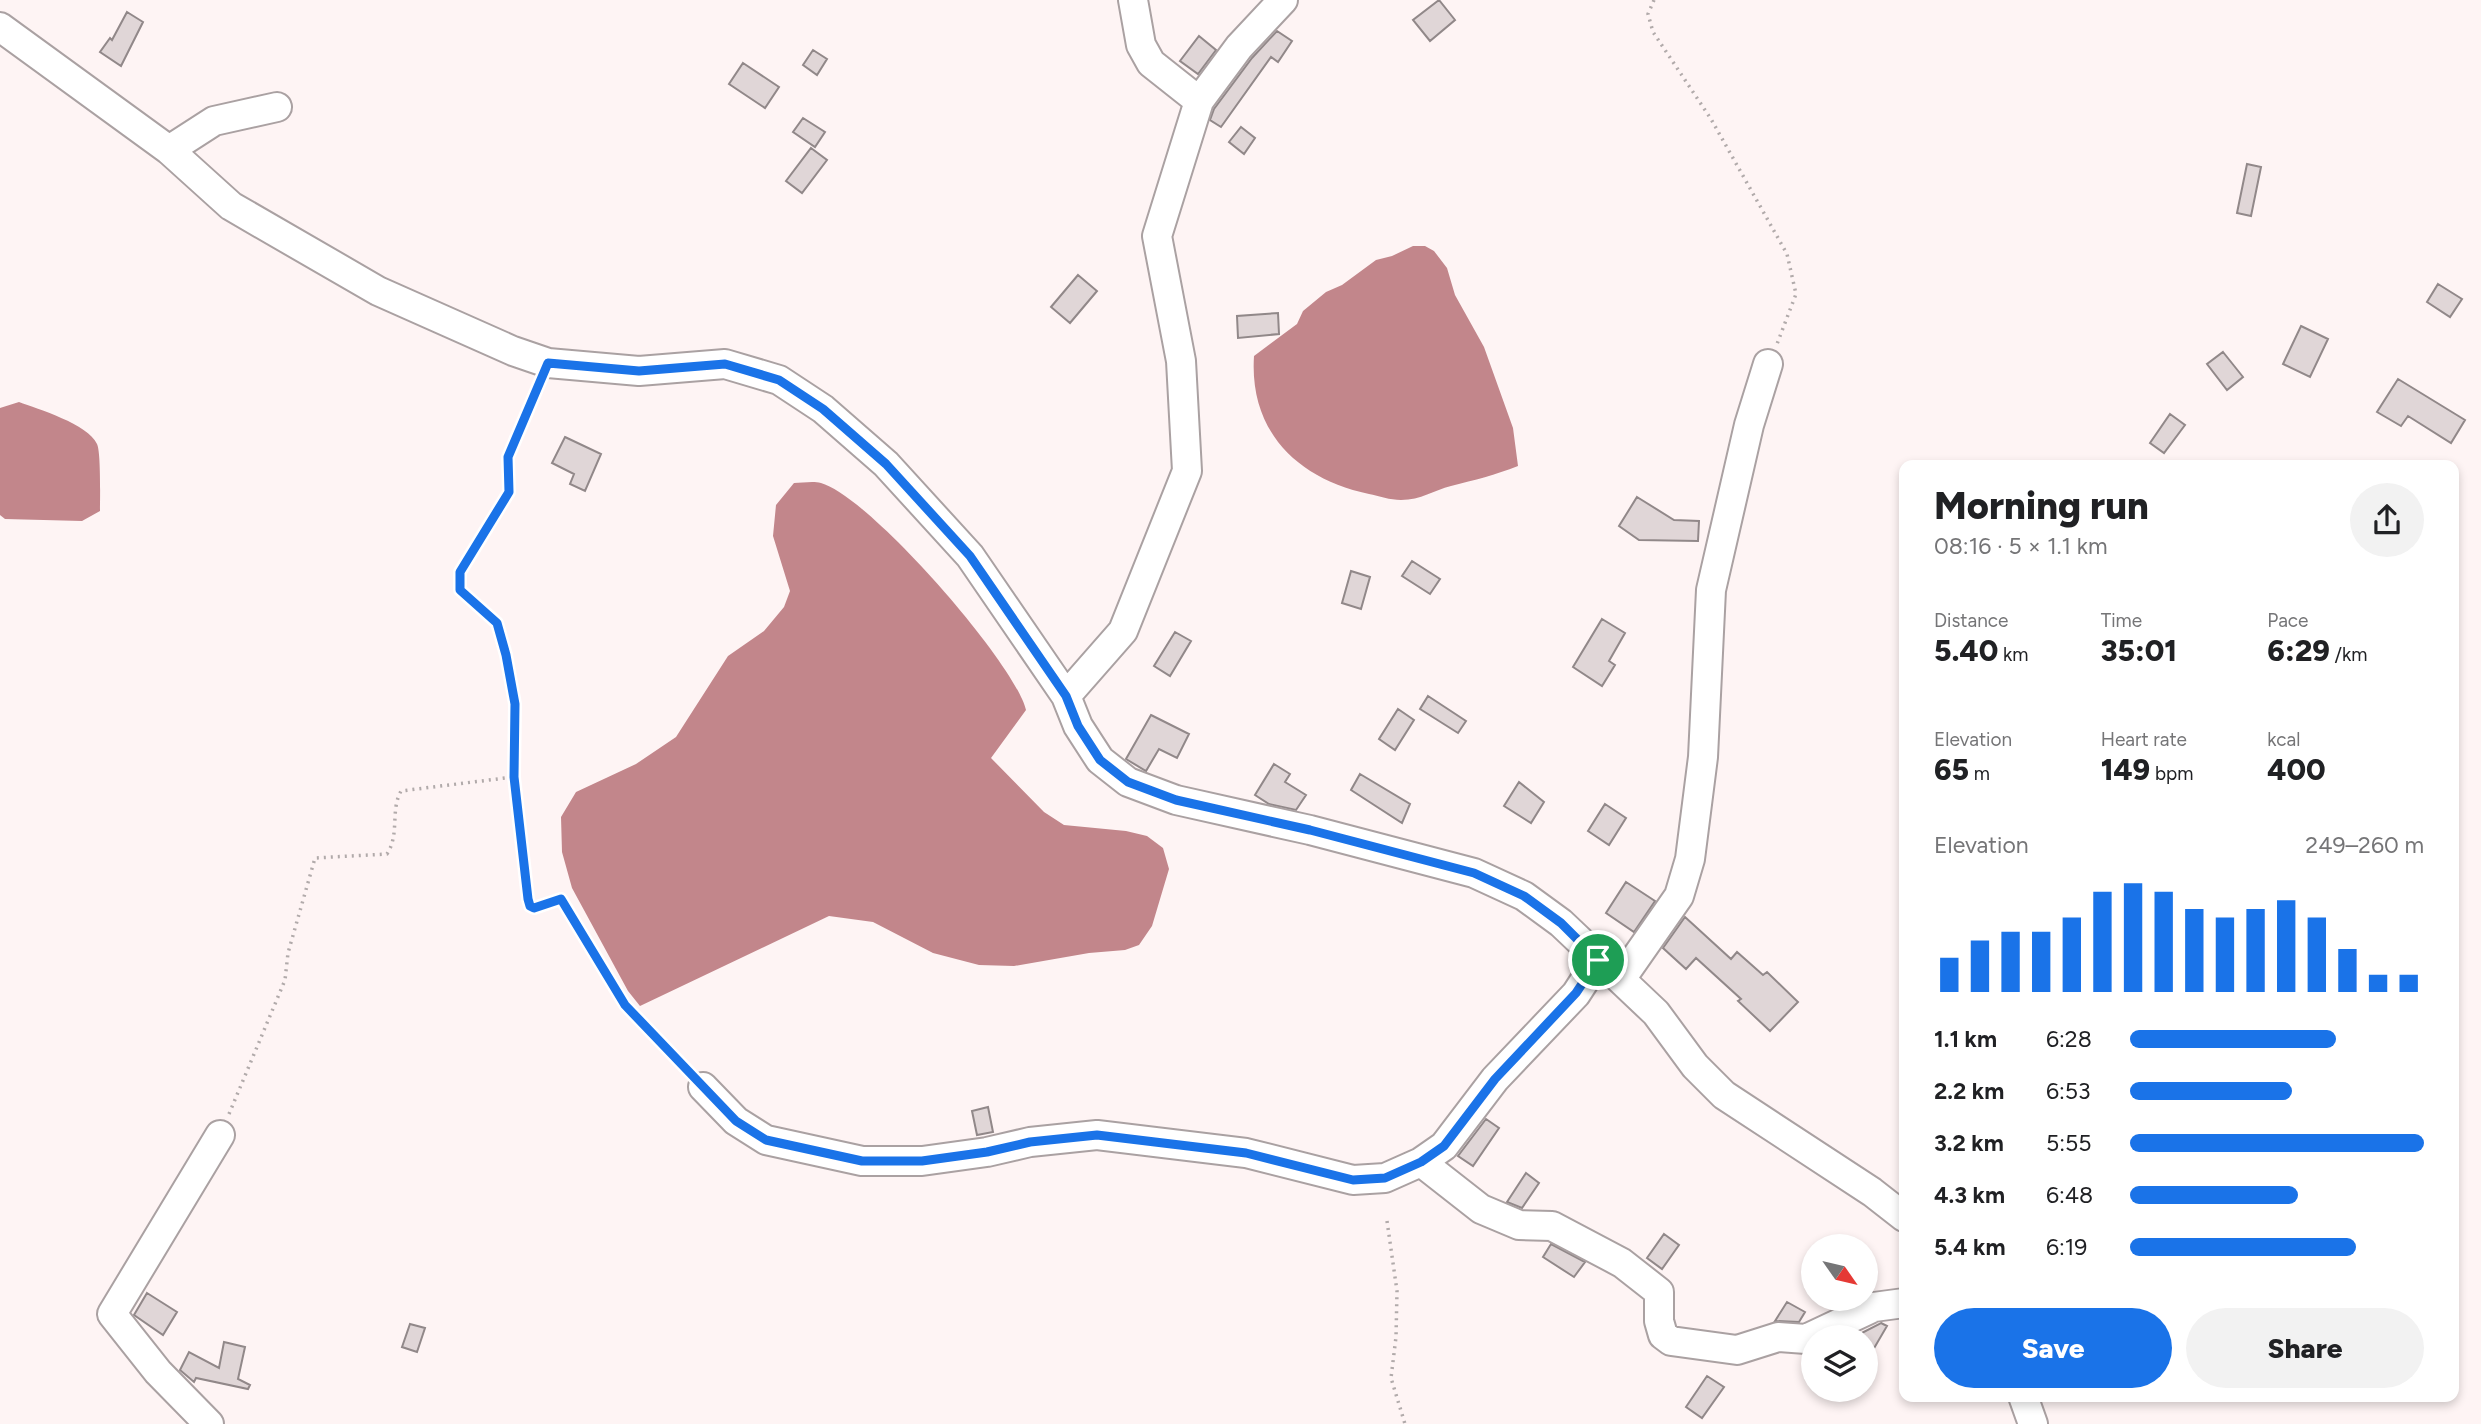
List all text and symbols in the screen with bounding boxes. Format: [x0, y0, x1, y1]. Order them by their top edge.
text: Morning run [1934, 483, 2149, 529]
button: share [2350, 483, 2424, 557]
text: 08:16 · 5 × 1.1 km [1934, 532, 2108, 560]
text: Distance [1934, 609, 2008, 632]
text: Time [2101, 609, 2142, 632]
text: Pace [2267, 609, 2308, 632]
text: 5.40 [1934, 632, 1998, 669]
text: 35:01 [2101, 632, 2177, 669]
text: 6:29 [2267, 632, 2330, 669]
text: km [1998, 643, 2028, 666]
text: /km [2330, 643, 2367, 666]
text: Elevation [1934, 728, 2012, 751]
text: Heart rate [2101, 728, 2187, 751]
text: kcal [2267, 728, 2301, 751]
text: 65 [1934, 751, 1969, 788]
text: 149 [2101, 751, 2150, 788]
text: 400 [2267, 751, 2326, 788]
text: m [1969, 762, 1990, 785]
text: bpm [2150, 762, 2193, 785]
text: Elevation [1934, 831, 2029, 859]
text: 249–260 m [2305, 831, 2424, 859]
pin [1568, 930, 1628, 990]
icon: arrive [1579, 941, 1617, 979]
text: 1.1 km [1934, 1025, 1997, 1053]
text: 6:28 [2046, 1025, 2092, 1053]
text: 2.2 km [1934, 1077, 2004, 1105]
text: 6:53 [2046, 1077, 2091, 1105]
text: 3.2 km [1934, 1129, 2004, 1157]
text: 5:55 [2046, 1129, 2092, 1157]
text: 4.3 km [1934, 1181, 2005, 1209]
text: 6:48 [2046, 1181, 2093, 1209]
text: 5.4 km [1934, 1233, 2006, 1261]
text: 6:19 [2046, 1233, 2087, 1261]
north arrow [1801, 1234, 1878, 1311]
map controls [1801, 1234, 1878, 1402]
button: Save [1934, 1308, 2172, 1388]
button: Share [2186, 1308, 2424, 1388]
button: layers [1801, 1325, 1878, 1402]

